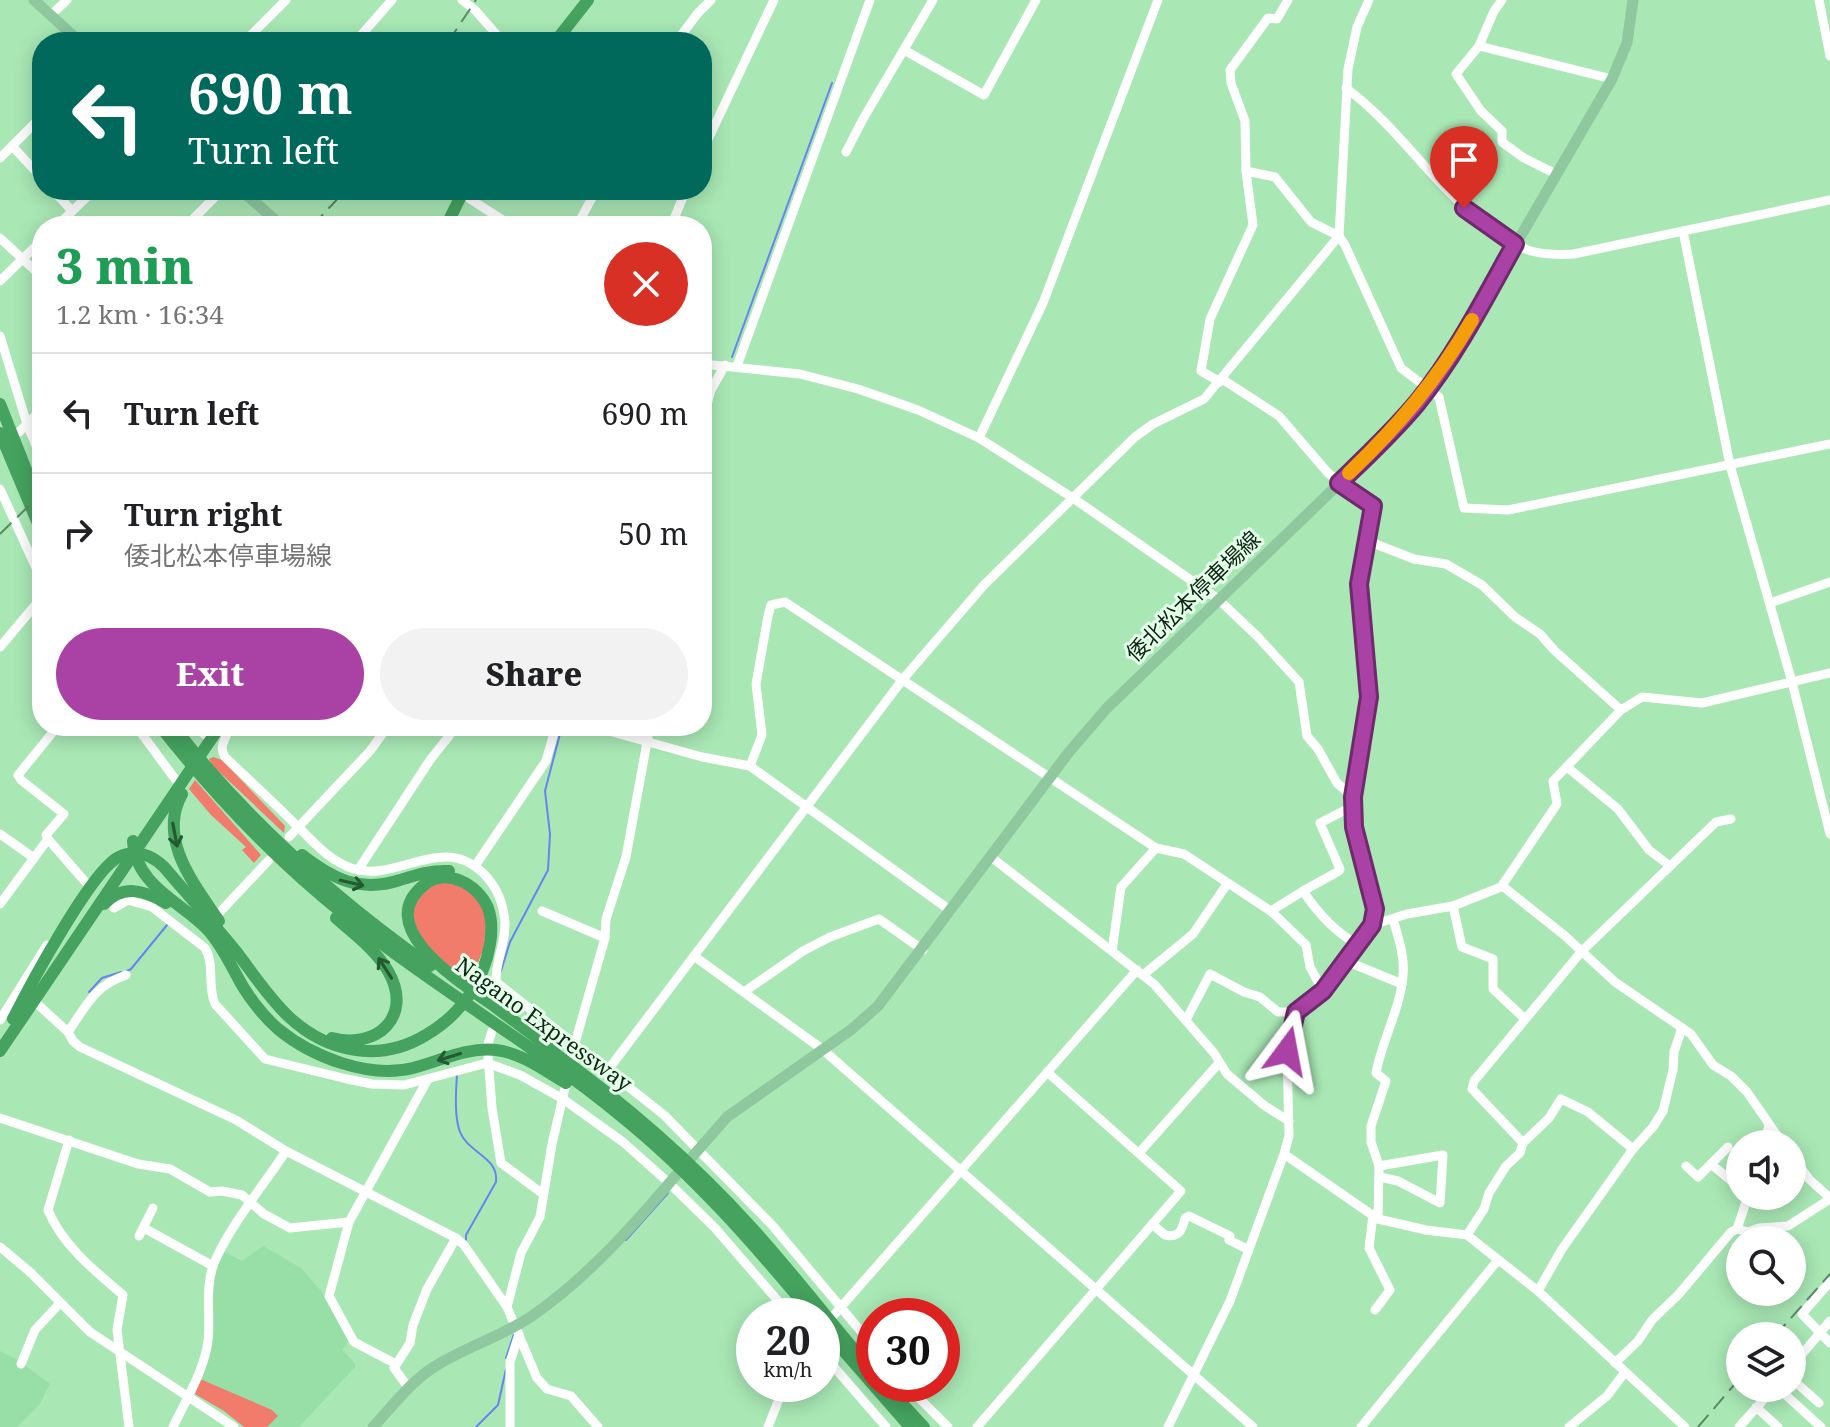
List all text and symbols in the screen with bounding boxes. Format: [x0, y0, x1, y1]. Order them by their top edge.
text: 690 m [188, 54, 353, 130]
icon: left [56, 64, 160, 168]
text: Turn left [188, 126, 339, 175]
pin [1430, 126, 1498, 208]
icon: arrive [1442, 138, 1486, 182]
text: 3 min [56, 233, 194, 298]
button: close [604, 242, 688, 326]
text: 1.2 km · 16:34 [56, 296, 224, 332]
icon: left [56, 391, 100, 435]
text: Turn left [124, 393, 259, 434]
text: 690 m [602, 393, 688, 434]
text: Turn right [124, 494, 282, 535]
icon: right [56, 511, 100, 555]
text: 50 m [618, 513, 688, 554]
street label: 倭北松本停車場線 [1119, 523, 1266, 667]
text: 倭北松本停車場線 [124, 537, 332, 573]
button: Exit [56, 628, 364, 720]
button: Share [380, 628, 688, 720]
one-way arrow [168, 821, 183, 847]
one-way arrow [338, 876, 364, 891]
street label: Nagano Expressway [450, 949, 639, 1098]
one-way arrow [376, 958, 393, 980]
position arrow [1245, 1009, 1329, 1093]
one-way arrow [436, 1050, 462, 1065]
map controls [1726, 1130, 1806, 1402]
button: sound [1726, 1130, 1806, 1210]
button: search [1726, 1226, 1806, 1306]
speed limit sign: 30 [856, 1298, 960, 1402]
text: 20 [765, 1312, 811, 1367]
button: layers [1726, 1322, 1806, 1402]
text: km/h [763, 1356, 813, 1383]

